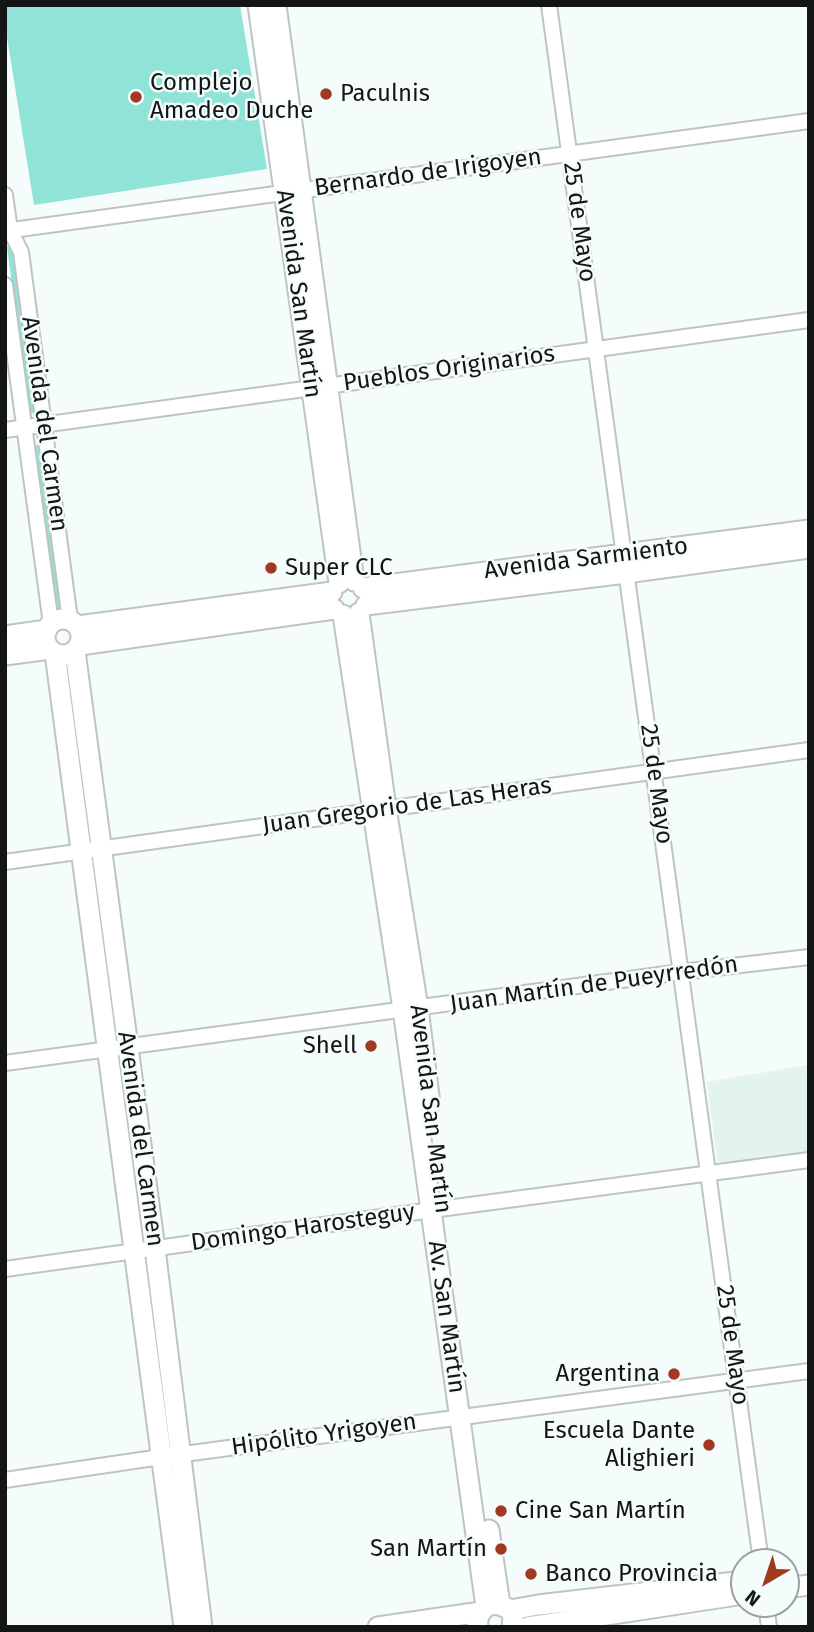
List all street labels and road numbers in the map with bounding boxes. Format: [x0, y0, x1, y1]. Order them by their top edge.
street label: Bernardo de Irigoyen [313, 143, 543, 203]
street label: 25 de Mayo [556, 160, 602, 284]
street label: Avenida San Martín [269, 188, 327, 400]
street label: Avenida del Carmen [15, 314, 73, 534]
street label: Pueblos Originarios [341, 340, 557, 398]
street label: Avenida Sarmiento [482, 532, 690, 586]
street label: 25 de Mayo [633, 722, 679, 846]
street label: Juan Gregorio de Las Heras [261, 771, 553, 841]
street label: Juan Martín de Pueyrredón [448, 951, 740, 1019]
street label: Avenida San Martín [403, 1003, 457, 1215]
street label: Avenida del Carmen [111, 1029, 169, 1249]
street label: Domingo Harosteguy [189, 1198, 417, 1258]
street label: Av. San Martín [421, 1239, 471, 1395]
street label: 25 de Mayo [709, 1283, 755, 1407]
street label: Hipólito Yrigoyen [230, 1408, 418, 1462]

